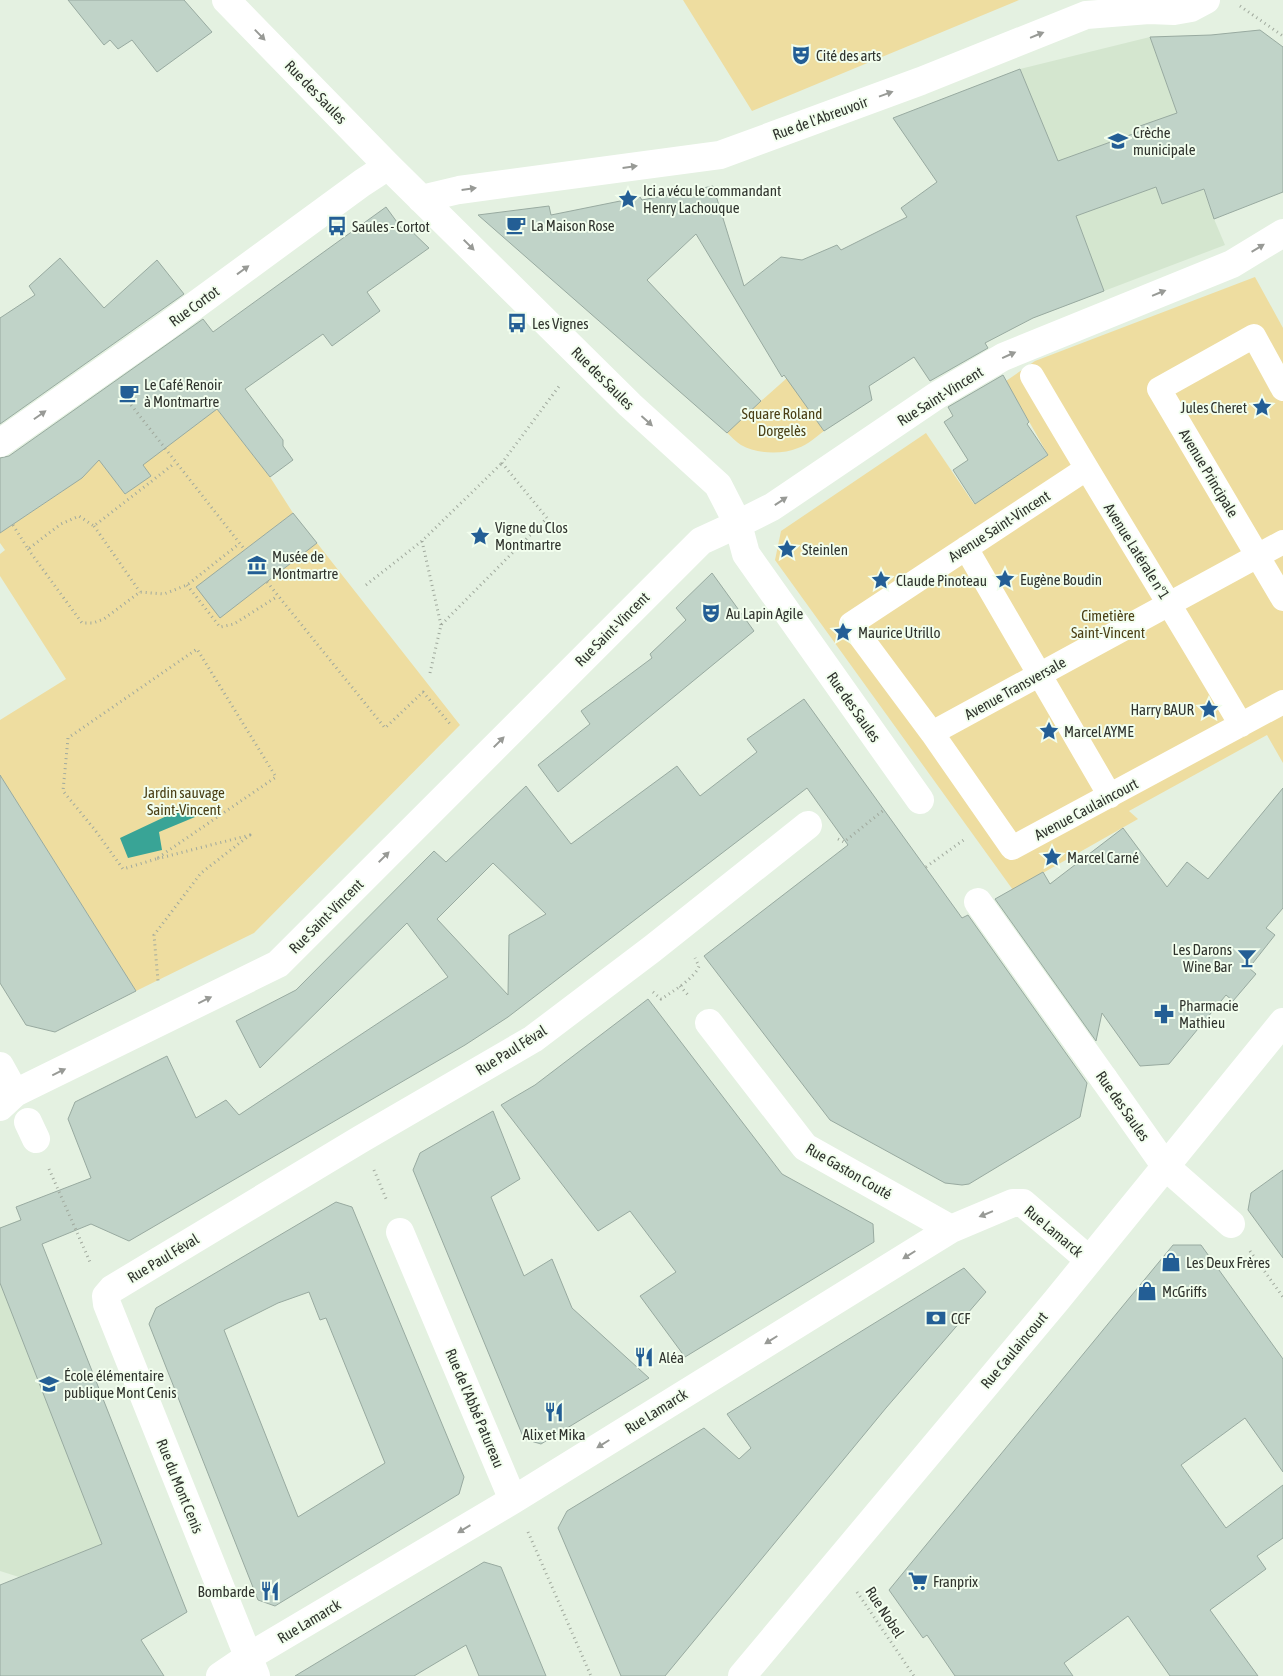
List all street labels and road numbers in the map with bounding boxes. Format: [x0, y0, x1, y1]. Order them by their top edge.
street label: Rue des Saules [282, 57, 350, 127]
street label: Rue de l'Abreuvoir [770, 93, 870, 143]
street label: Rue Cortot [166, 282, 222, 330]
street label: Rue des Saules [568, 343, 638, 413]
street label: Rue Saint-Vincent [894, 363, 986, 429]
street label: Avenue Principale [1176, 426, 1242, 520]
street label: Avenue Saint-Vincent [945, 487, 1053, 565]
street label: Avenue Latérale n°1 [1101, 500, 1173, 602]
street label: Rue Saint-Vincent [571, 588, 653, 670]
street label: Avenue Transversale [961, 653, 1069, 723]
street label: Rue des Saules [824, 669, 884, 745]
street label: Avenue Caulaincourt [1031, 775, 1141, 843]
street label: Rue Saint-Vincent [285, 875, 367, 957]
street label: Rue Paul Féval [472, 1022, 550, 1078]
street label: Rue des Saules [1093, 1068, 1153, 1144]
street label: Rue Gaston Couté [803, 1140, 895, 1203]
street label: Rue Lamarck [1021, 1202, 1087, 1261]
street label: Rue Paul Féval [124, 1230, 202, 1286]
street label: Rue Caulaincourt [977, 1308, 1051, 1392]
street label: Rue de l'Abbé Patureau [442, 1346, 508, 1470]
street label: Rue Lamarck [621, 1385, 691, 1437]
street label: Rue du Mont Cenis [153, 1436, 207, 1536]
street label: Rue Nobel [862, 1583, 908, 1641]
street label: Rue Lamarck [274, 1595, 344, 1647]

